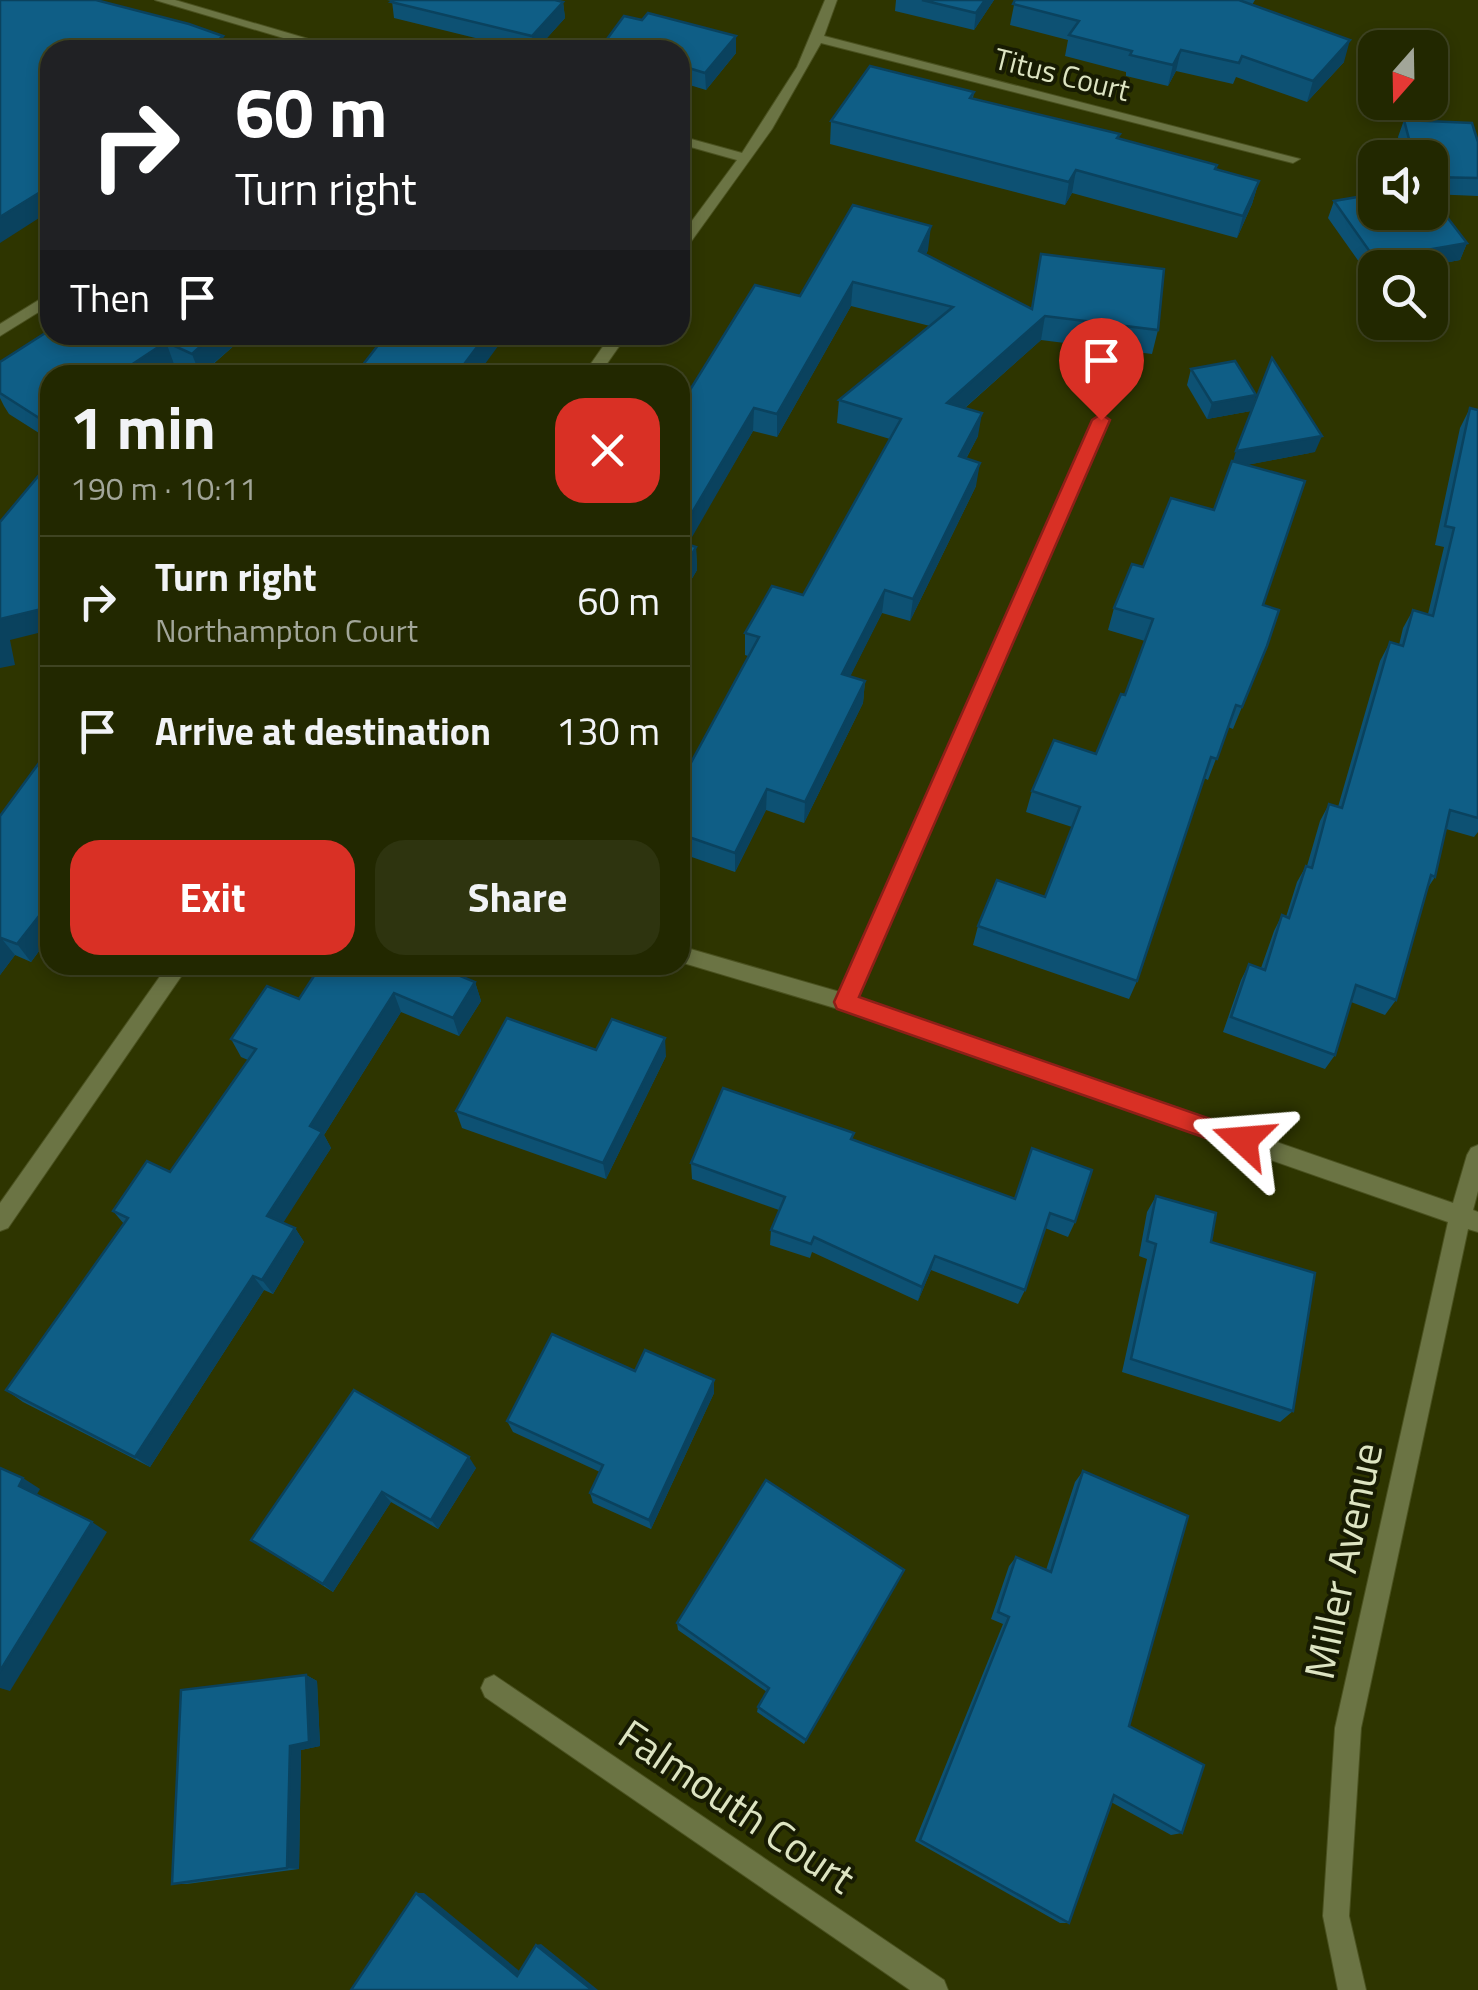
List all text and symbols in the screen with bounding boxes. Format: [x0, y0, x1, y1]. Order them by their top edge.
north arrow [1358, 30, 1448, 120]
map controls [1358, 30, 1448, 340]
street label: Titus Court [990, 35, 1135, 113]
text: 60 m [235, 58, 388, 164]
icon: right [70, 80, 200, 210]
button: sound [1358, 140, 1448, 230]
text: Turn right [235, 154, 417, 222]
button: search [1358, 250, 1448, 340]
text: Then [70, 269, 150, 327]
icon: arrive [170, 270, 225, 325]
pin [1059, 318, 1144, 421]
icon: arrive [1074, 333, 1129, 388]
text: 1 min [70, 381, 216, 472]
button: close [555, 398, 660, 503]
text: 190 m · 10:11 [70, 464, 257, 512]
text: Turn right [155, 548, 317, 606]
text: 60 m [577, 572, 660, 630]
icon: right [70, 574, 125, 629]
text: Northampton Court [155, 606, 418, 654]
text: Arrive at destination [155, 702, 491, 760]
text: 130 m [556, 702, 660, 760]
icon: arrive [70, 704, 125, 759]
button: Exit [70, 840, 355, 955]
button: Share [375, 840, 660, 955]
position arrow [1191, 1088, 1295, 1192]
street label: Miller Avenue [1286, 1437, 1398, 1685]
street label: Falmouth Court [606, 1702, 869, 1908]

